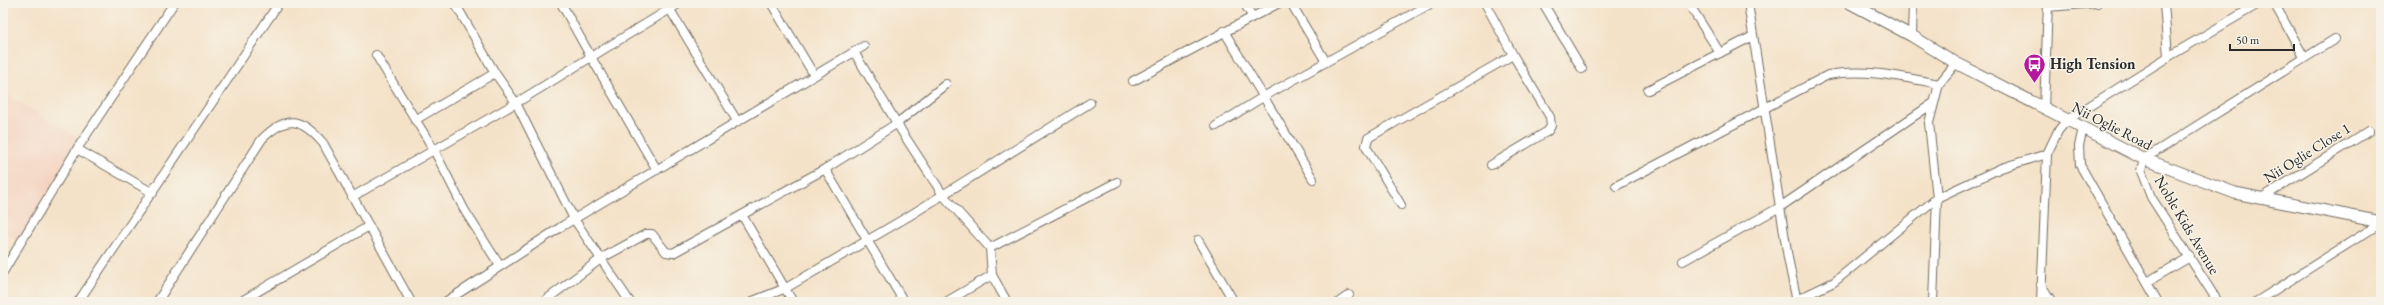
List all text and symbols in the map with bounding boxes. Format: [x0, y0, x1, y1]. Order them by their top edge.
scale bar [2230, 26, 2294, 52]
text: 50 m [2236, 32, 2260, 48]
bus stop icon: High Tension [2022, 51, 2048, 84]
place label: High Tension [2050, 54, 2136, 73]
street label: Nii Oglie Road [2069, 97, 2156, 154]
street label: Nii Oglie Close 1 [2260, 118, 2354, 187]
street label: Noble Kids Avenue [2151, 172, 2224, 278]

